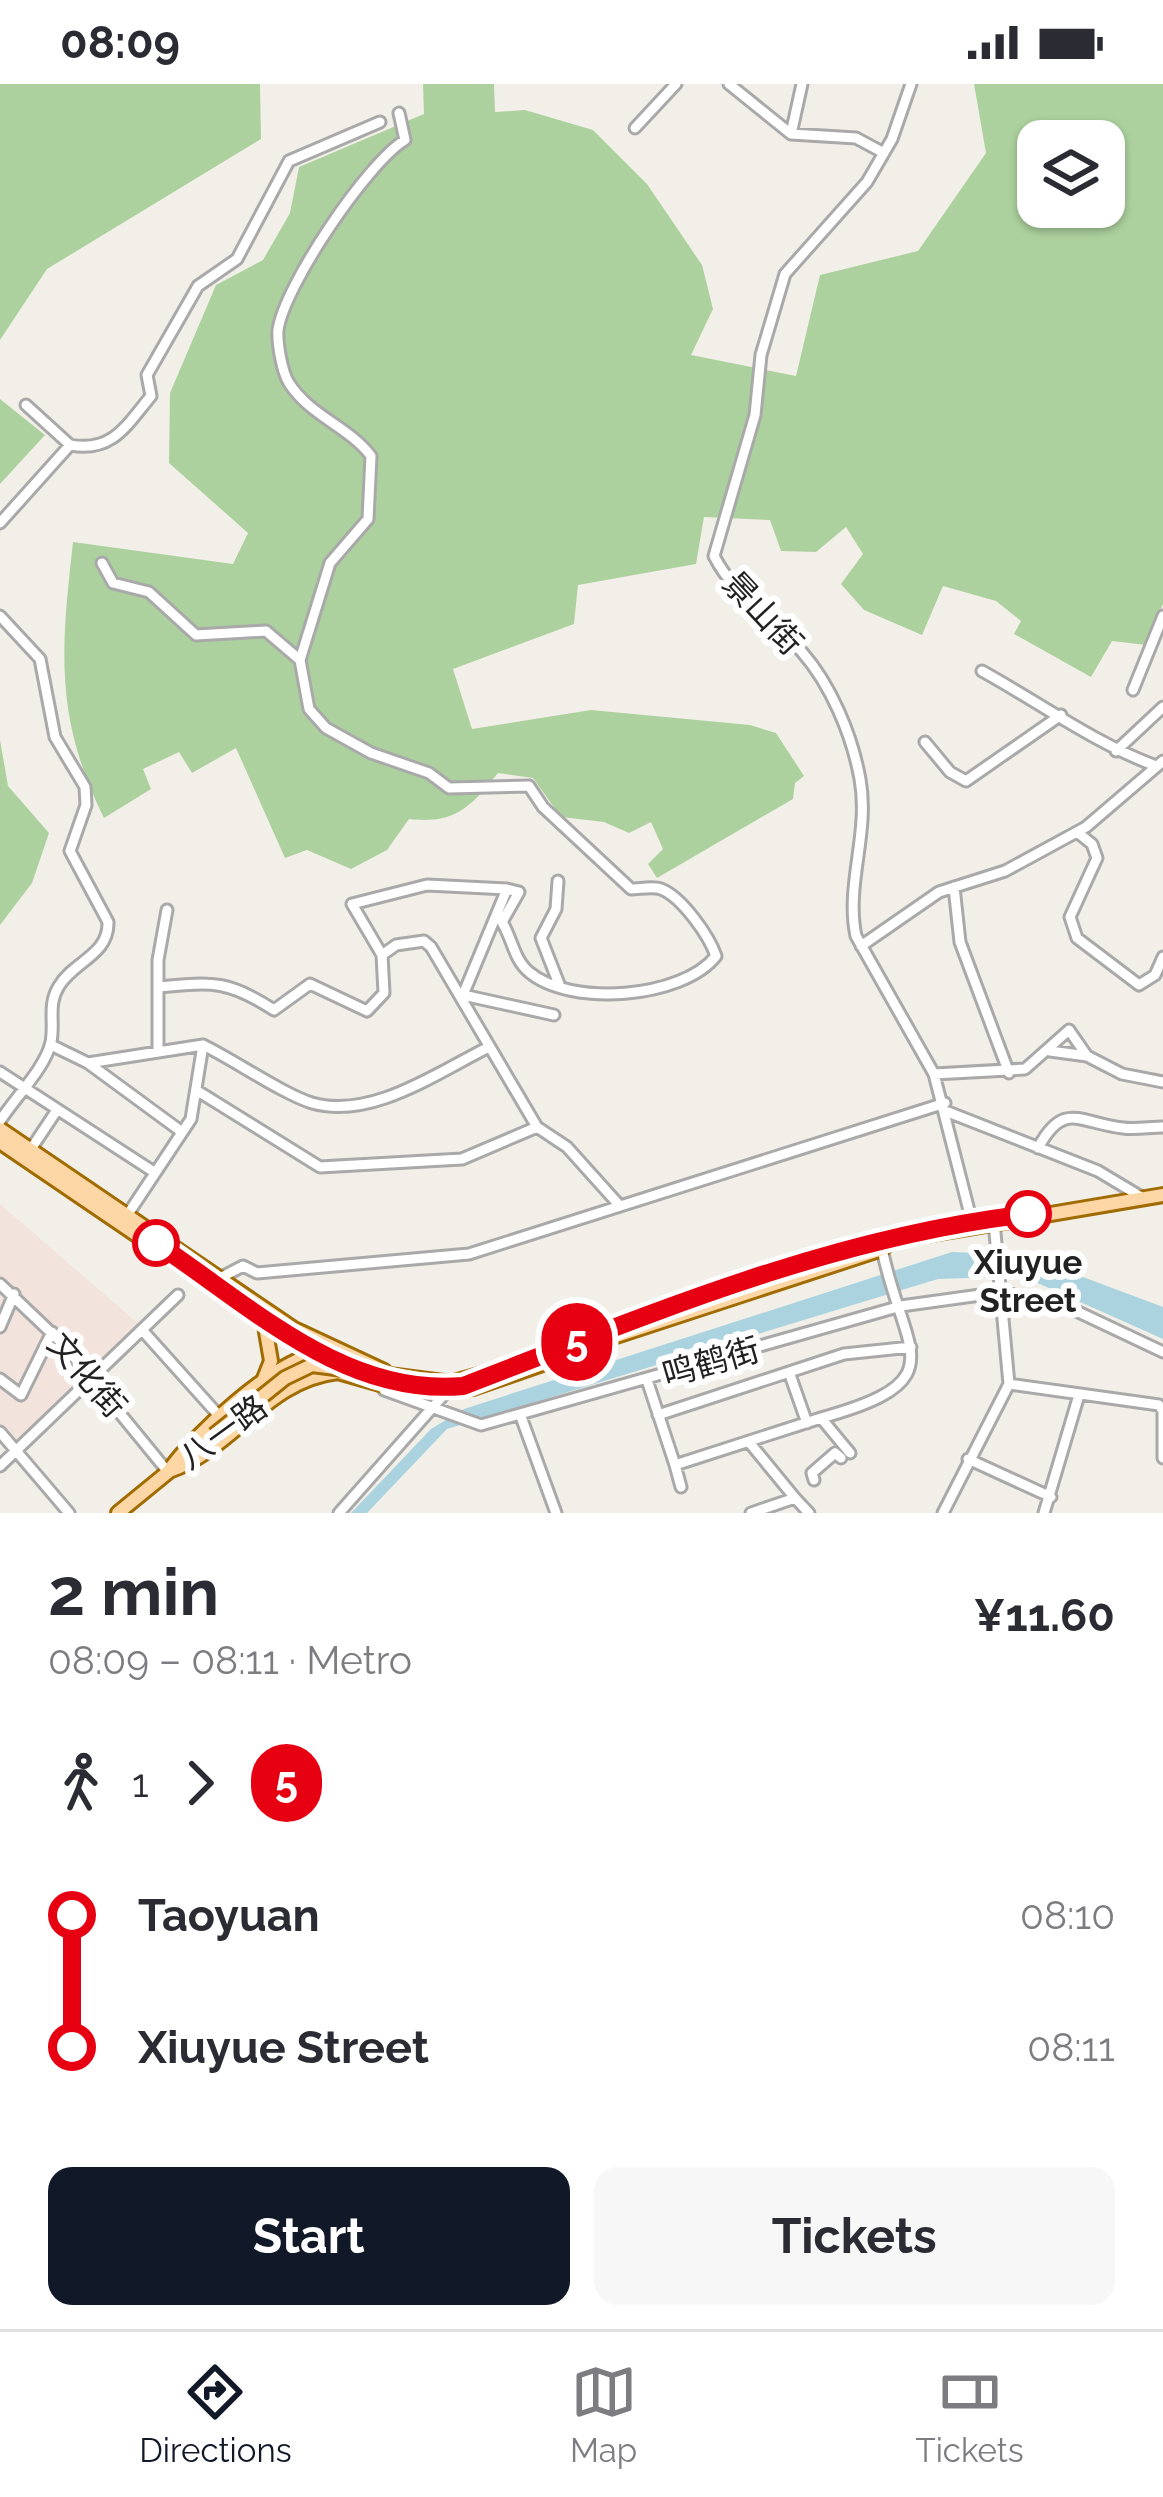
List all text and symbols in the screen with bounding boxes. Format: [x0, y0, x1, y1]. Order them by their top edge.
text: 08:09 [60, 16, 180, 69]
map controls [1017, 120, 1125, 228]
button: layers [1017, 120, 1125, 228]
street label: 景山街 [715, 563, 811, 663]
marker: Xiuyue Street [1006, 1192, 1050, 1236]
unlabelled marker [134, 1221, 178, 1265]
place label: Xiuyue Street [973, 1243, 1082, 1320]
line badge: 5 [538, 1303, 616, 1381]
text: 5 [565, 1317, 589, 1366]
street label: 文化街 [40, 1325, 134, 1425]
street label: 鸣鹤街 [658, 1330, 764, 1394]
street label: 八一路 [171, 1387, 275, 1477]
text: 2 min [48, 1553, 219, 1630]
text: ¥11.60 [973, 1589, 1115, 1642]
text: 08:09 – 08:11 · Metro [48, 1637, 412, 1683]
icon: walk [48, 1750, 114, 1816]
icon: forward [167, 1750, 233, 1816]
text: 5 [275, 1758, 298, 1807]
text: 1 [132, 1760, 149, 1806]
text: Taoyuan [138, 1889, 320, 1942]
text: 08:10 [1020, 1892, 1115, 1938]
text: Xiuyue Street [138, 2021, 429, 2074]
text: 08:11 [1027, 2024, 1115, 2070]
button: Start [48, 2167, 570, 2305]
button: Tickets [594, 2167, 1115, 2305]
tab: Directions [139, 2359, 292, 2470]
tab: Map [570, 2359, 637, 2470]
tab: Tickets [916, 2359, 1024, 2470]

